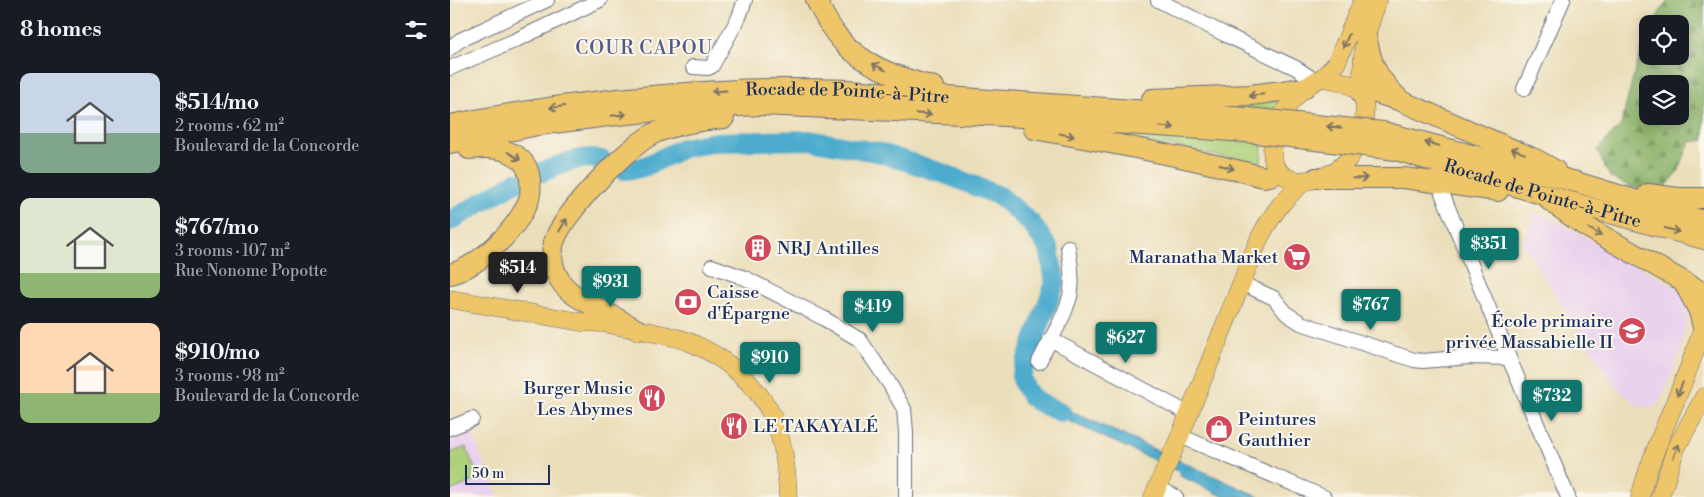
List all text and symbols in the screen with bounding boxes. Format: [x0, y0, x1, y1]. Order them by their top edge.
map controls [1639, 15, 1689, 125]
button: locate [1639, 15, 1689, 65]
icon: filters [402, 16, 430, 44]
text: 8 homes [20, 17, 102, 43]
one-way arrow [1341, 33, 1350, 48]
district label: COUR CAPOU [575, 36, 713, 60]
one-way arrow [872, 62, 887, 71]
button: layers [1639, 75, 1689, 125]
street label: Rocade de Pointe-à-Pitre [745, 78, 950, 109]
one-way arrow [711, 86, 727, 95]
text: $514/mo [175, 90, 259, 116]
one-way arrow [1248, 90, 1264, 100]
icon: home [60, 93, 120, 153]
one-way arrow [549, 102, 565, 112]
one-way arrow [916, 109, 932, 118]
one-way arrow [611, 110, 627, 120]
text: 2 rooms · 62 m² [175, 116, 284, 136]
one-way arrow [1159, 122, 1175, 132]
one-way arrow [1327, 122, 1343, 132]
one-way arrow [1059, 131, 1075, 141]
text: Boulevard de la Concorde [175, 136, 359, 156]
one-way arrow [1424, 139, 1440, 148]
one-way arrow [1511, 146, 1526, 156]
one-way arrow [507, 150, 521, 161]
street label: Rocade de Pointe-à-Pitre [1441, 154, 1644, 233]
one-way arrow [1218, 163, 1234, 172]
one-way arrow [1352, 173, 1368, 183]
text: $767/mo [175, 215, 259, 241]
icon: home [60, 218, 120, 278]
one-way arrow [558, 218, 568, 232]
one-way arrow [1664, 225, 1680, 235]
one-way arrow [1587, 227, 1602, 237]
pin: $351 [1459, 228, 1519, 270]
building icon: NRJ Antilles [743, 233, 773, 263]
text: $351 [1471, 234, 1507, 254]
place label: NRJ Antilles [777, 237, 879, 260]
text: 3 rooms · 107 m² [175, 241, 290, 261]
supermarket icon: Maranatha Market [1282, 242, 1312, 272]
place label: Maranatha Market [1129, 246, 1279, 269]
pin: $514 [488, 252, 548, 294]
text: $514 [499, 258, 537, 278]
text: Rue Nonome Popotte [175, 261, 327, 281]
pin: $931 [581, 266, 641, 308]
text: $931 [593, 272, 629, 292]
place label: Caisse d'Épargne [707, 281, 790, 325]
bank icon: Caisse d'Épargne [673, 287, 703, 317]
pin: $767 [1341, 288, 1401, 331]
pin: $419 [843, 290, 903, 333]
text: $767 [1353, 295, 1390, 315]
text: $419 [854, 297, 892, 317]
place label: École primaire privée Massabielle II [1446, 310, 1613, 354]
school or university icon: École primaire privée Massabielle II [1617, 316, 1647, 346]
pin: $627 [1096, 322, 1156, 364]
text: $627 [1107, 328, 1145, 348]
text: $910/mo [175, 340, 260, 366]
pin: $910 [740, 342, 800, 384]
icon: home [60, 343, 120, 403]
text: $910 [751, 348, 789, 368]
text: 3 rooms · 98 m² [175, 366, 285, 386]
place label: Burger Music Les Abymes [523, 377, 633, 421]
pin: $732 [1522, 380, 1582, 422]
one-way arrow [1675, 380, 1684, 396]
restaurant icon: Burger Music Les Abymes [637, 383, 667, 413]
text: Boulevard de la Concorde [175, 386, 359, 406]
text: $732 [1533, 386, 1571, 406]
place label: Peintures Gauthier [1238, 408, 1316, 452]
restaurant icon: LE TAKAYALÉ [719, 411, 749, 441]
shop icon: Peintures Gauthier [1204, 414, 1234, 444]
place label: LE TAKAYALÉ [753, 415, 878, 438]
one-way arrow [1672, 444, 1681, 459]
scale bar [465, 462, 550, 485]
text: 50 m [472, 465, 504, 483]

